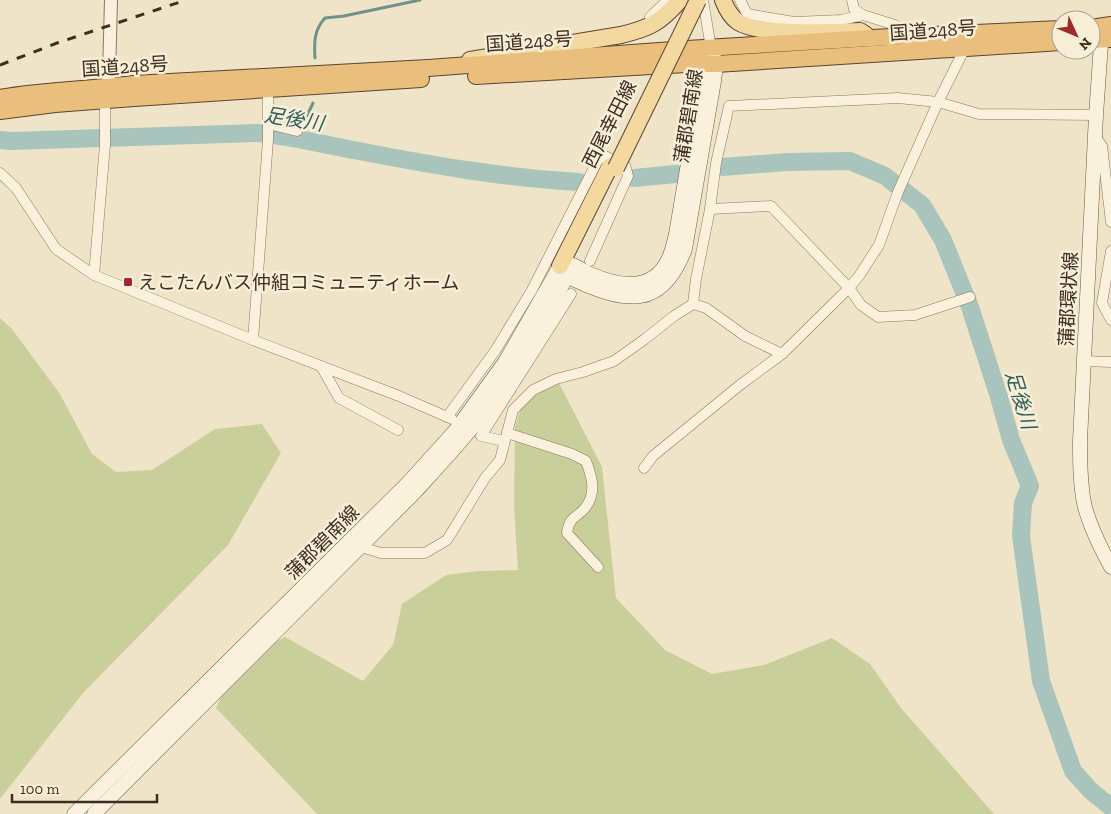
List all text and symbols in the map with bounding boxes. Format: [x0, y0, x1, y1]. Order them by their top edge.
north arrow [1051, 10, 1101, 60]
street label: 国道248号 [889, 16, 977, 45]
street label: 国道248号 [485, 27, 573, 56]
text: N [1075, 34, 1095, 54]
street label: 国道248号 [81, 52, 169, 81]
street label: 蒲郡碧南線 [670, 67, 707, 165]
street label: 西尾幸田線 [578, 77, 641, 172]
water label: 足後川 [262, 102, 327, 136]
street label: 蒲郡環状線 [1055, 251, 1082, 347]
place label: えこたんバス仲組コミュニティホーム [138, 271, 459, 294]
marker: えこたんバス仲組コミュニティホーム [122, 276, 134, 288]
water label: 足後川 [1001, 368, 1042, 434]
street label: 蒲郡碧南線 [281, 501, 364, 584]
scale bar [12, 772, 158, 804]
text: 100 m [20, 780, 59, 798]

